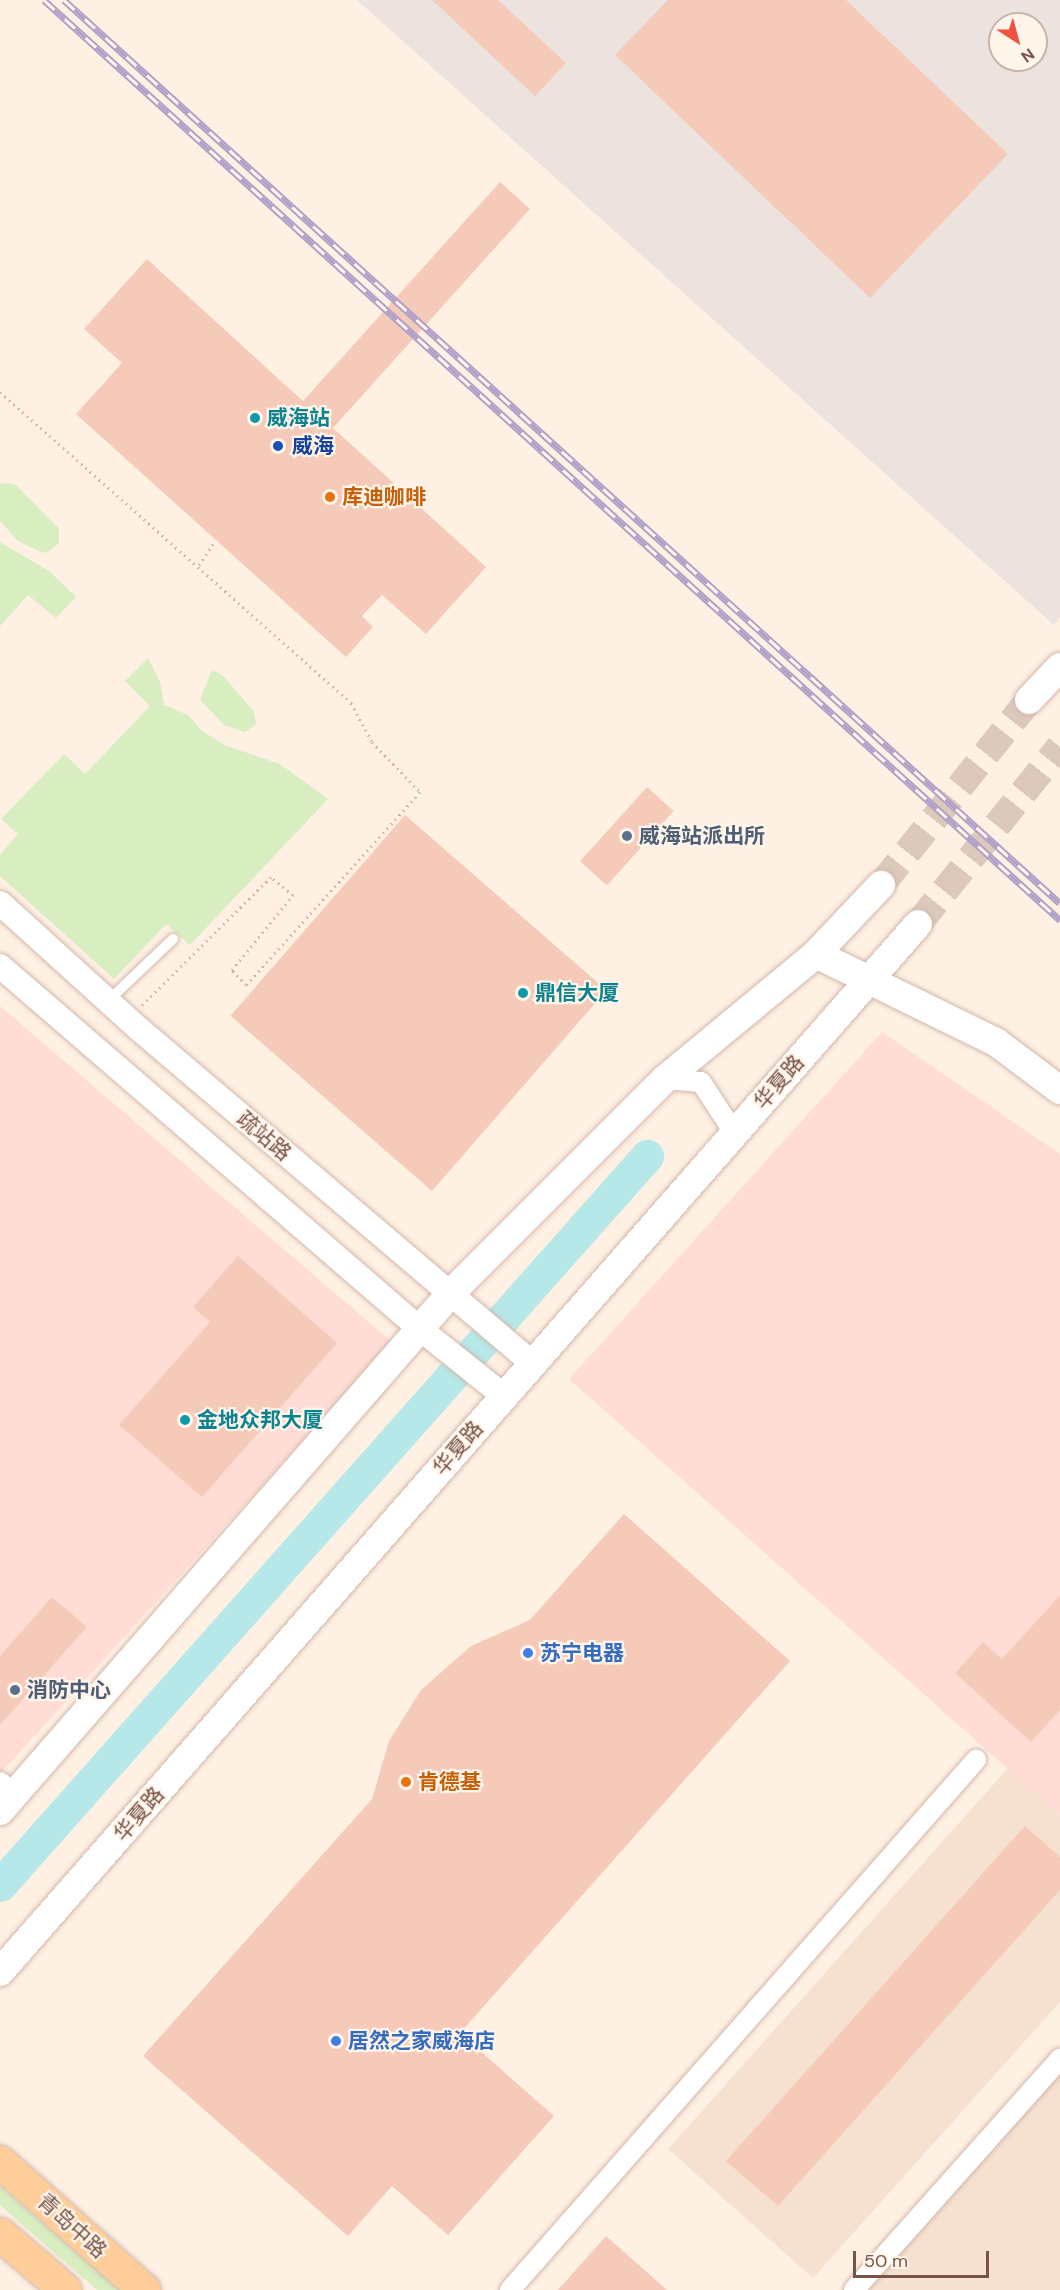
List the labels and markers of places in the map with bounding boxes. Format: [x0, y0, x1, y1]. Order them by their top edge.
place label: 威海站 [267, 405, 330, 431]
marker: 威海站 [248, 411, 262, 425]
place label: 威海 [292, 433, 334, 459]
marker: 威海 [269, 437, 287, 455]
place label: 库迪咖啡 [342, 484, 426, 510]
marker: 库迪咖啡 [323, 490, 337, 504]
place label: 威海站派出所 [639, 823, 765, 849]
marker: 威海站派出所 [620, 829, 634, 843]
place label: 鼎信大厦 [535, 980, 619, 1006]
marker: 鼎信大厦 [516, 986, 530, 1000]
place label: 金地众邦大厦 [197, 1407, 323, 1433]
marker: 金地众邦大厦 [178, 1413, 192, 1427]
place label: 苏宁电器 [540, 1640, 624, 1666]
marker: 苏宁电器 [521, 1646, 535, 1660]
place label: 消防中心 [27, 1677, 111, 1703]
marker: 消防中心 [8, 1683, 22, 1697]
place label: 肯德基 [418, 1769, 481, 1795]
marker: 肯德基 [399, 1775, 413, 1789]
place label: 居然之家威海店 [348, 2028, 495, 2054]
marker: 居然之家威海店 [329, 2034, 343, 2048]

